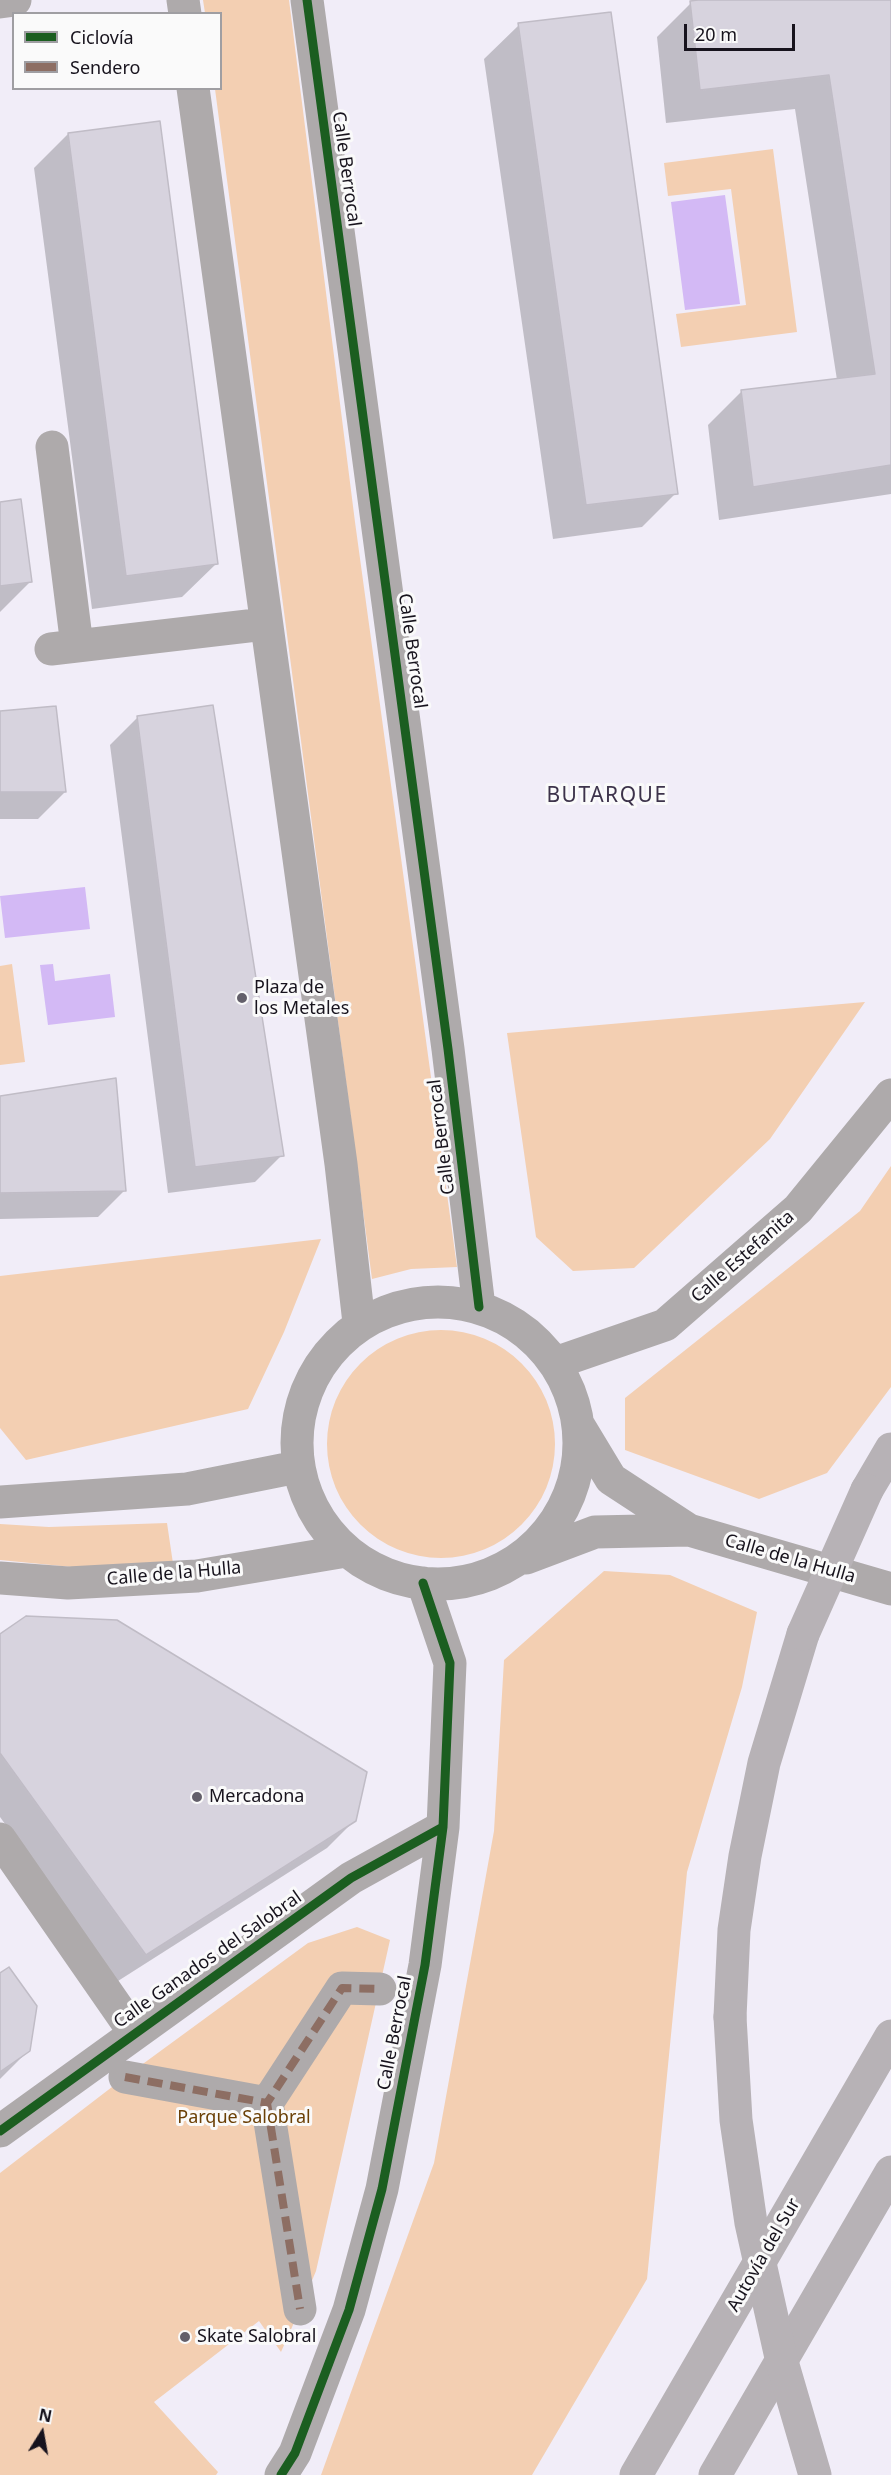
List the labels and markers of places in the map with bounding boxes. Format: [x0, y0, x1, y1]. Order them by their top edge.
place label: Plaza de los Metales [254, 977, 349, 1020]
marker: Plaza de los Metales [235, 991, 249, 1005]
place label: Mercadona [209, 1786, 304, 1808]
marker: Mercadona [190, 1790, 204, 1804]
place label: Skate Salobral [197, 2326, 316, 2348]
marker: Skate Salobral [178, 2330, 192, 2344]

